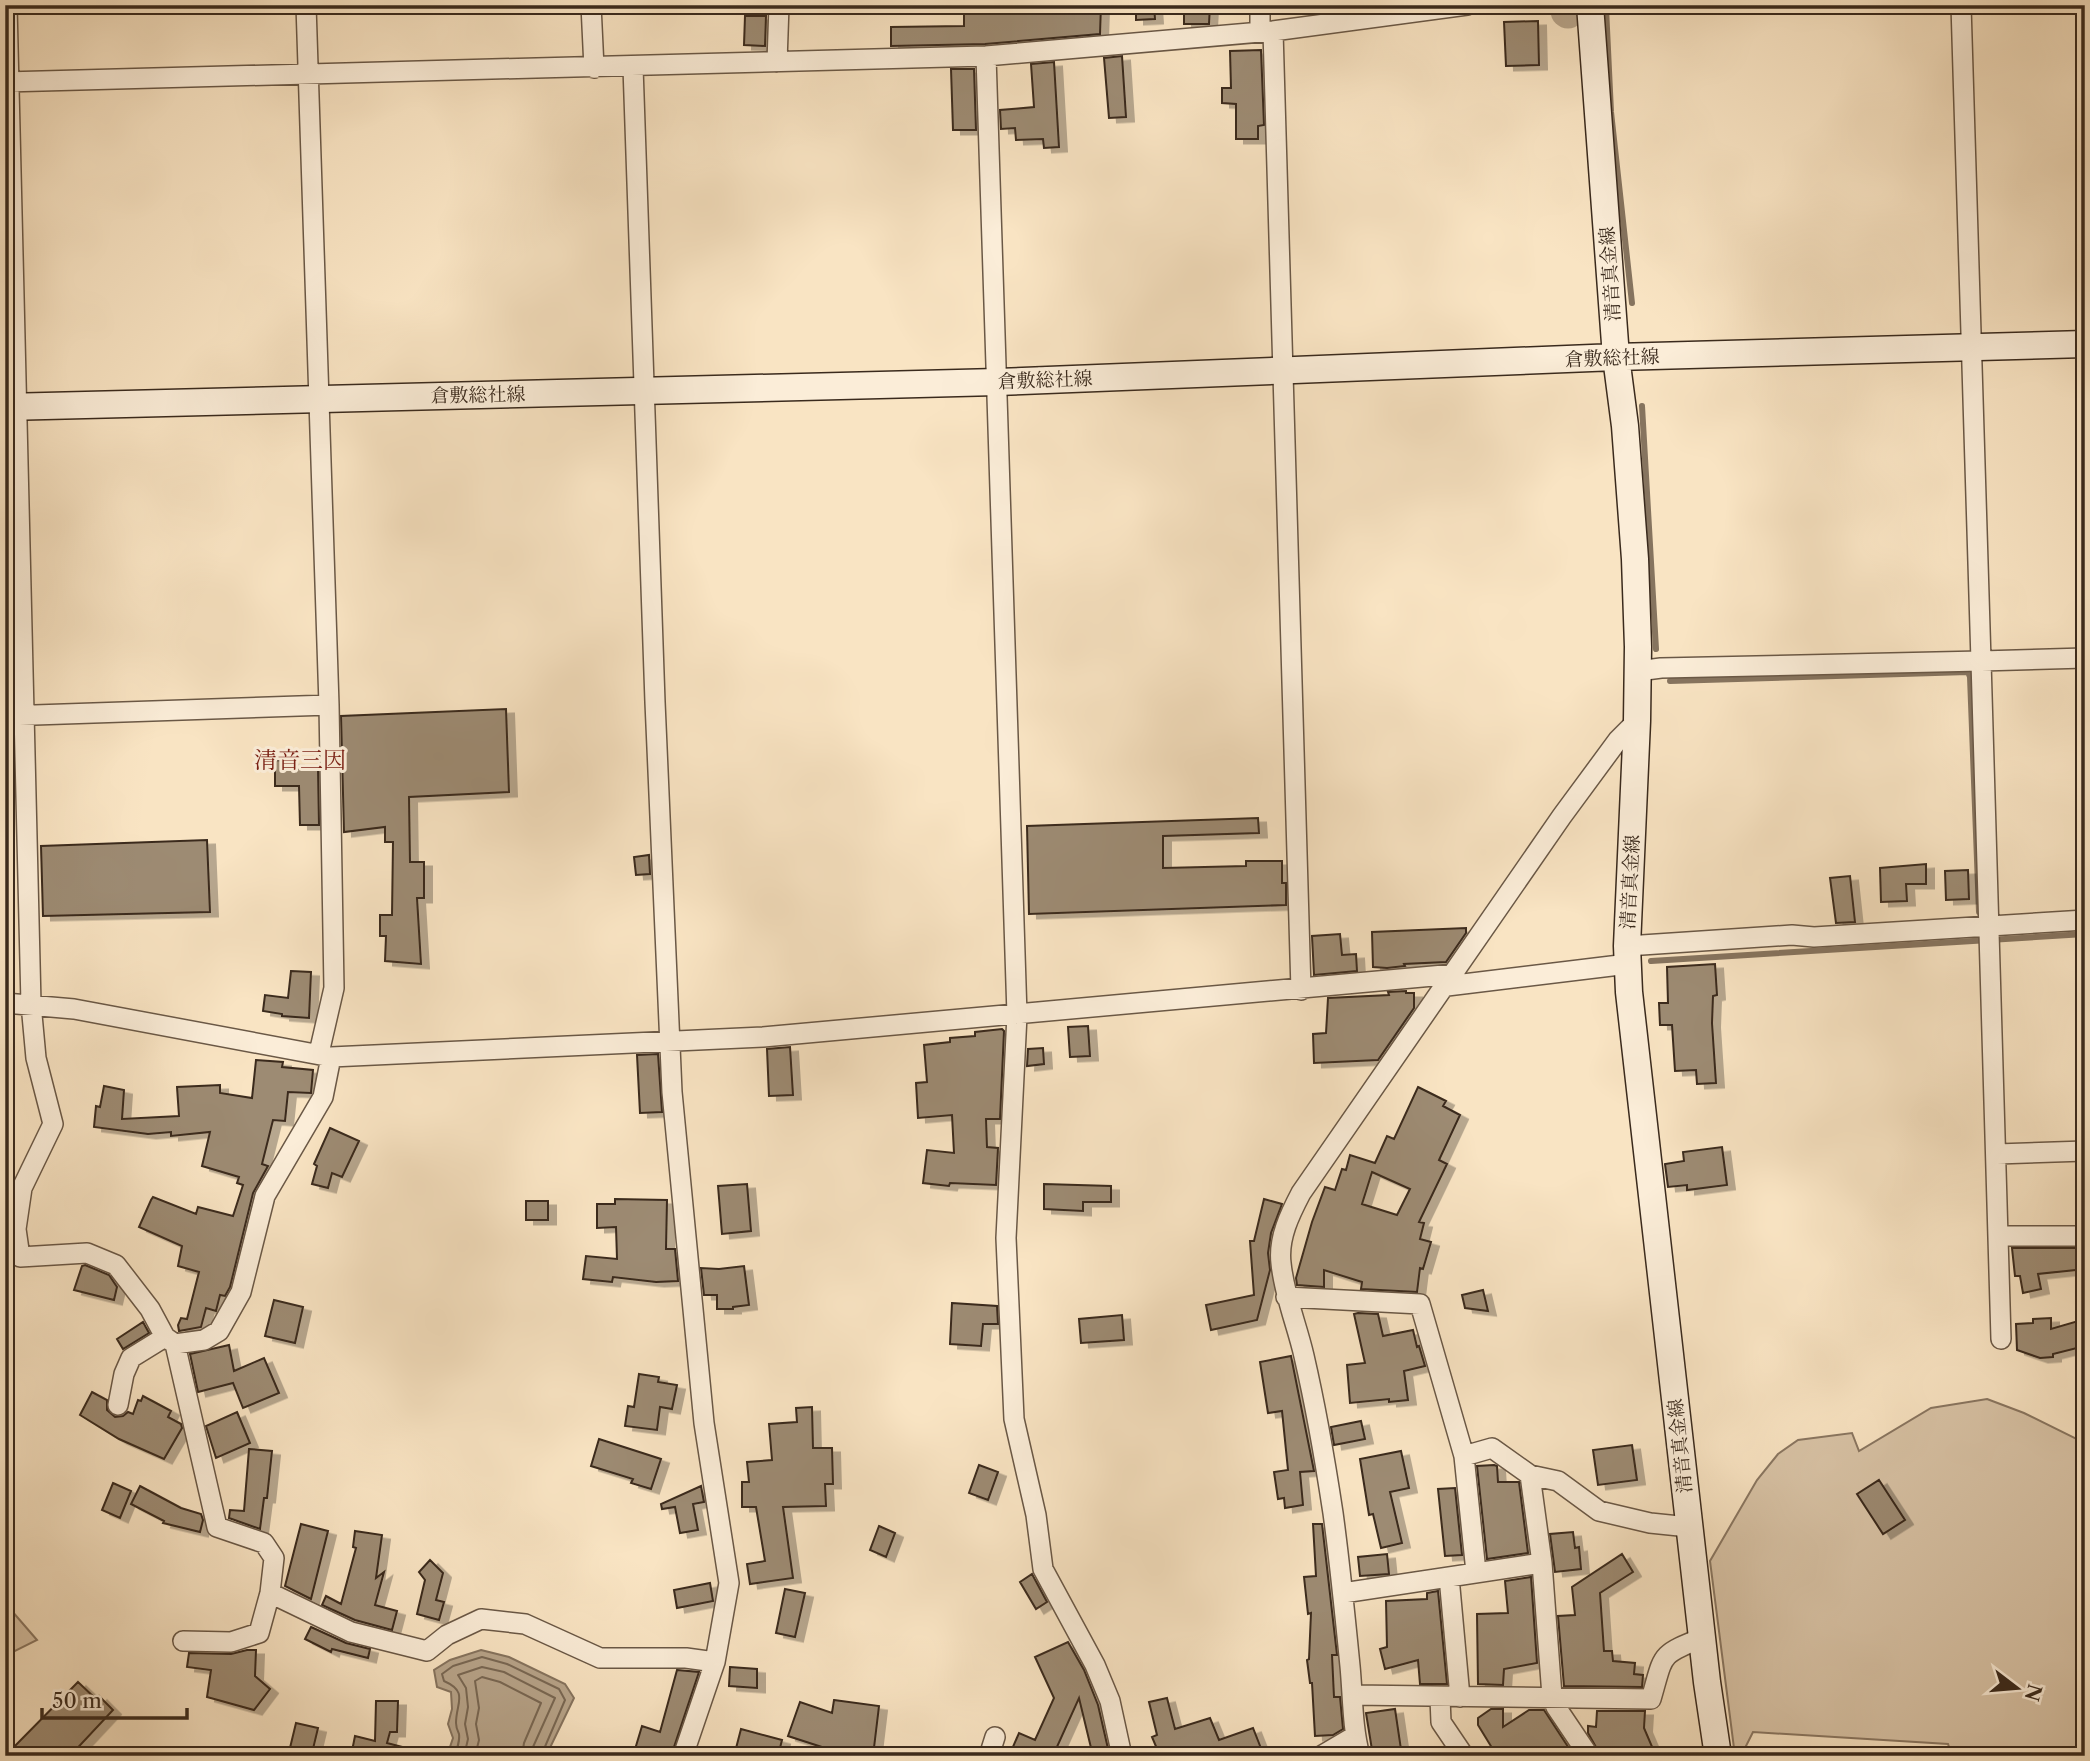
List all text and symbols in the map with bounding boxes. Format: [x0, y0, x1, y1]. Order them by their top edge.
street label: 清音真金線 [1595, 226, 1625, 322]
street label: 倉敷総社線 [1564, 345, 1660, 371]
street label: 倉敷総社線 [997, 367, 1093, 393]
street label: 倉敷総社線 [430, 383, 526, 407]
district label: 清音三因 [254, 746, 346, 774]
street label: 清音真金線 [1616, 834, 1644, 930]
street label: 清音真金線 [1664, 1398, 1696, 1494]
north arrow [1982, 1652, 2052, 1722]
scale bar [42, 1677, 187, 1721]
text: N [2020, 1681, 2046, 1704]
text: 50 m [52, 1688, 102, 1713]

